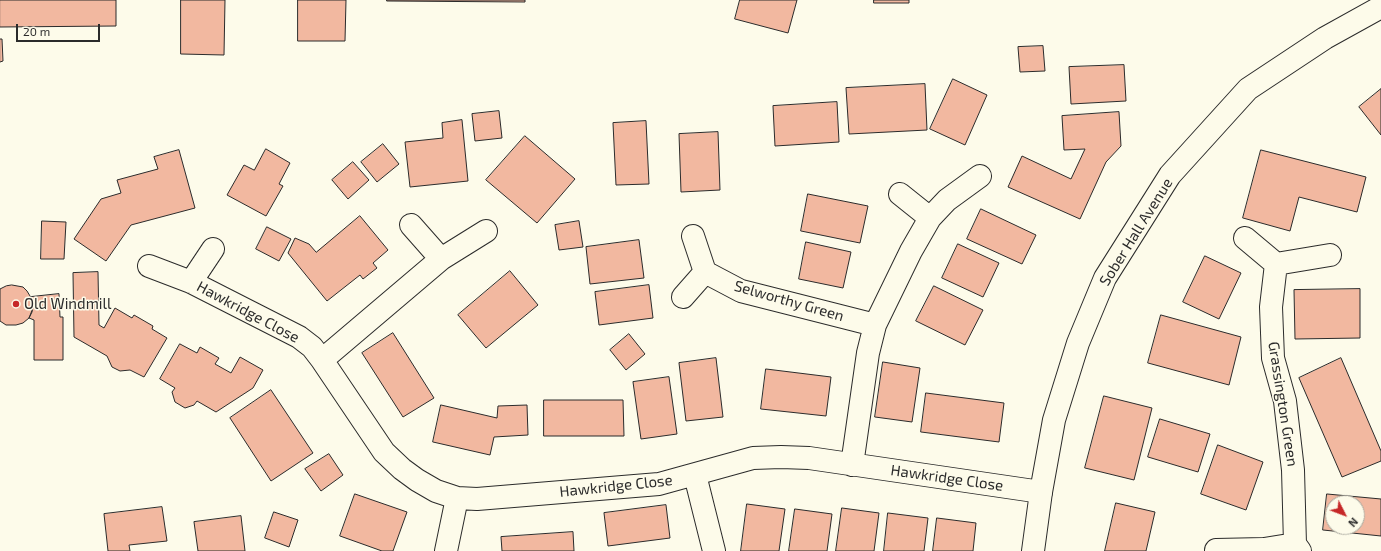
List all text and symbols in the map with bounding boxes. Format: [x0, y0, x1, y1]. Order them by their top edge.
scale bar [18, 16, 102, 42]
text: 20 m [23, 24, 50, 38]
street label: Sober Hall Avenue [1096, 175, 1176, 289]
street label: Hawkridge Close [194, 277, 302, 347]
street label: Selworthy Green [732, 277, 846, 325]
place label: Old Windmill [24, 295, 111, 313]
marker: Old Windmill [11, 299, 21, 309]
street label: Grassington Green [1264, 340, 1302, 468]
street label: Hawkridge Close [890, 461, 1004, 495]
street label: Hawkridge Close [559, 471, 673, 501]
north arrow [1325, 495, 1365, 535]
text: N [1346, 515, 1361, 530]

